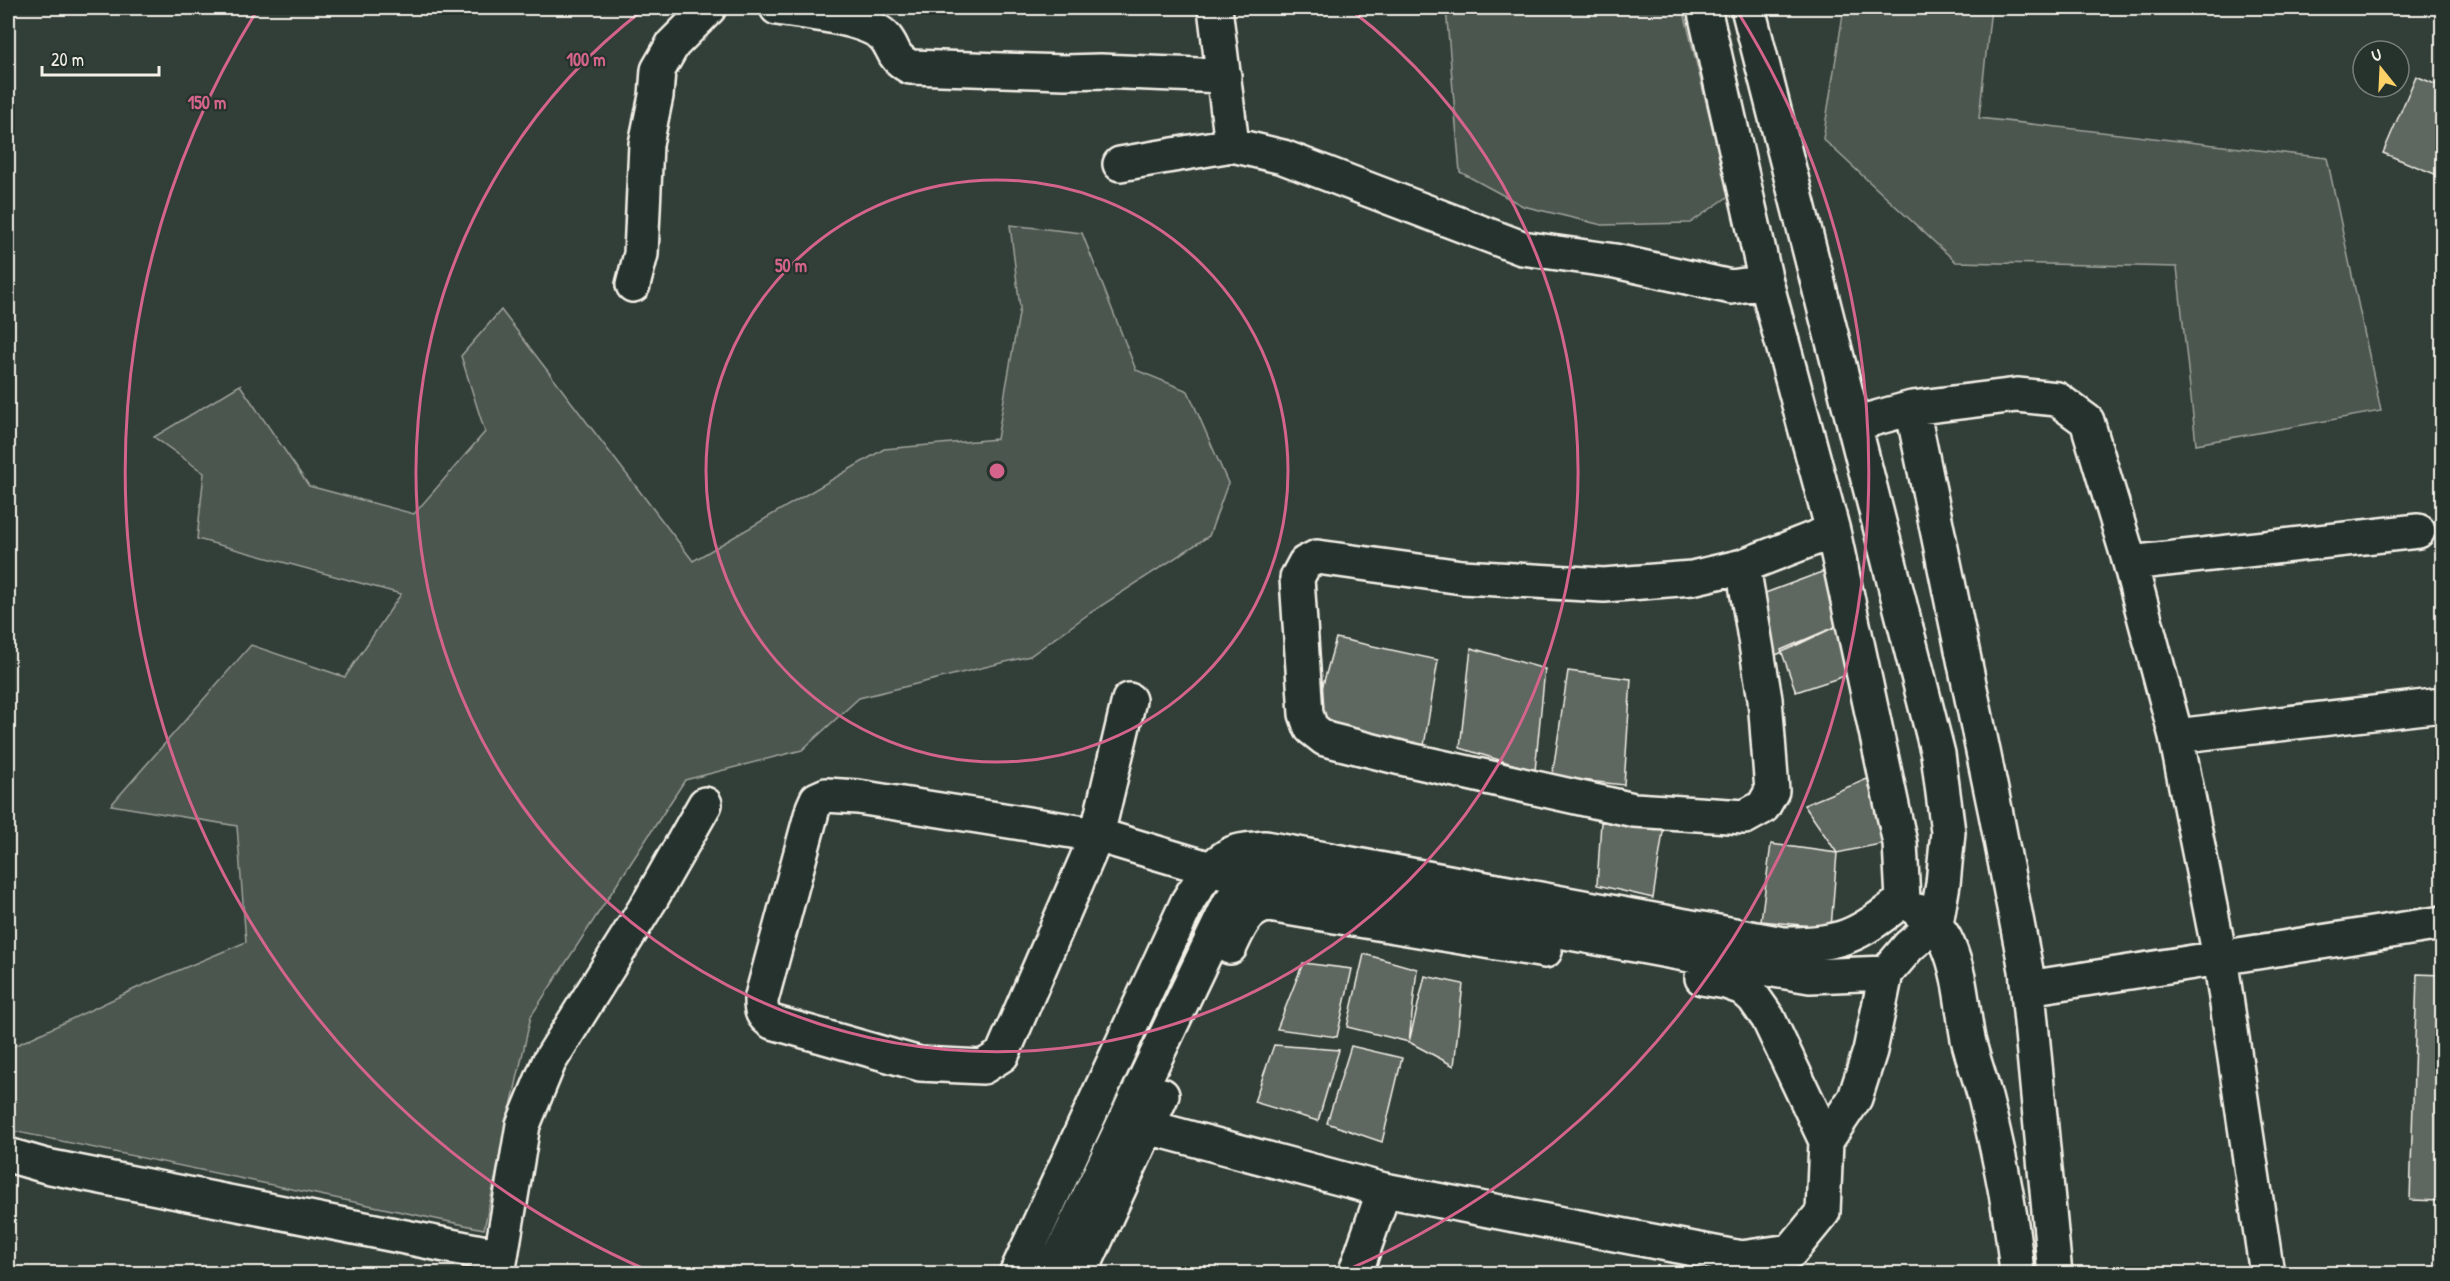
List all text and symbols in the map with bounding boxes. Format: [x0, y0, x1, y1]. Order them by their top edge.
scale bar [42, 39, 159, 77]
north arrow [2351, 39, 2411, 99]
text: U [2369, 43, 2384, 67]
text: 20 m [51, 47, 84, 72]
text: 100 m [566, 47, 606, 72]
text: 150 m [188, 90, 226, 115]
text: 50 m [775, 253, 807, 278]
centre of rings [987, 461, 1007, 481]

